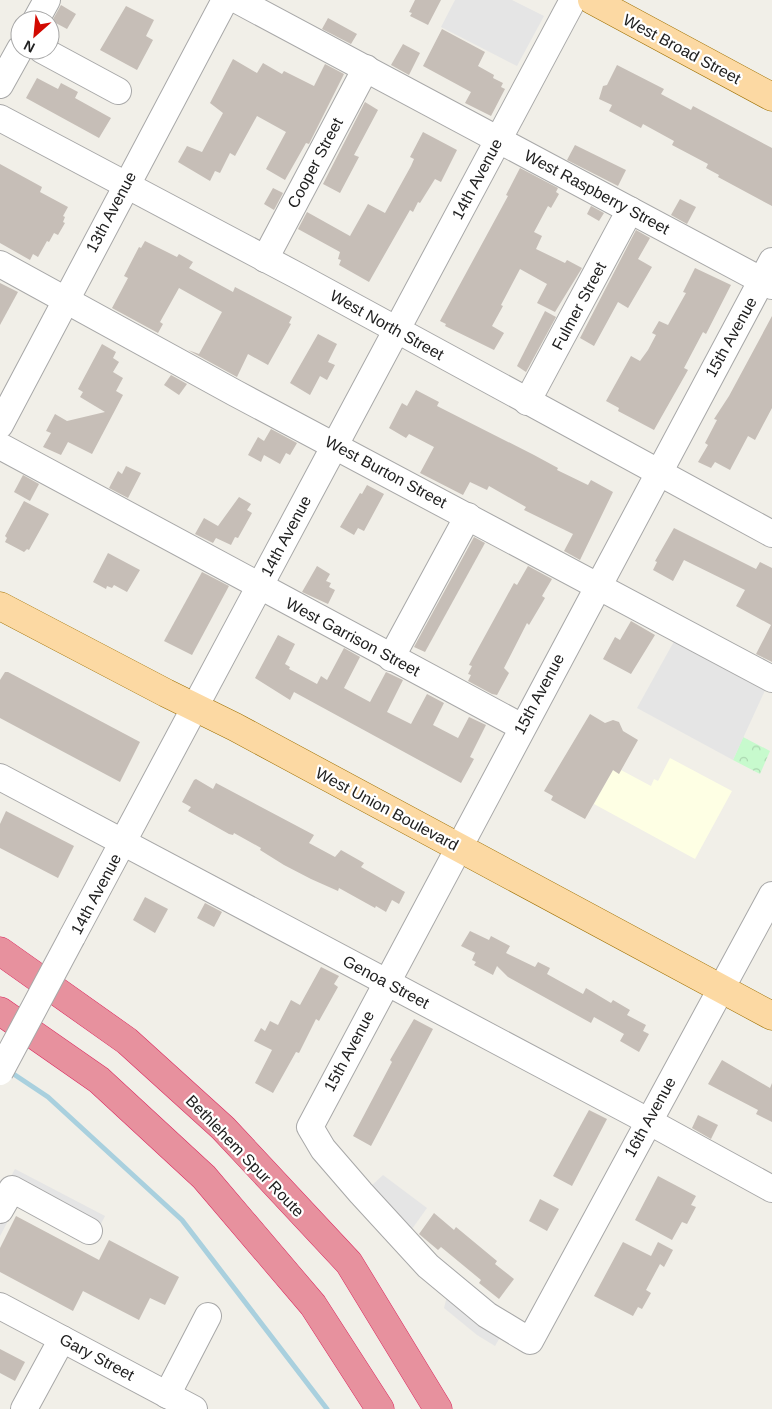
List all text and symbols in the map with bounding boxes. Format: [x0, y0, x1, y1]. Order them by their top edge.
north arrow [10, 10, 60, 60]
street label: West Broad Street [620, 11, 744, 87]
text: N [21, 37, 37, 56]
street label: Cooper Street [284, 115, 346, 211]
street label: 14th Avenue [449, 136, 505, 222]
street label: West Raspberry Street [522, 147, 673, 238]
street label: 13th Avenue [83, 169, 139, 255]
street label: Fulmer Street [549, 259, 610, 353]
street label: West North Street [327, 287, 447, 363]
street label: 15th Avenue [702, 294, 760, 380]
street label: West Burton Street [322, 433, 450, 511]
street label: 14th Avenue [258, 493, 314, 579]
street label: West Garrison Street [283, 594, 423, 680]
street label: 15th Avenue [511, 651, 567, 737]
street label: West Union Boulevard [313, 764, 461, 854]
street label: 14th Avenue [68, 851, 124, 937]
street label: Genoa Street [340, 952, 432, 1012]
street label: 15th Avenue [321, 1008, 377, 1094]
street label: 16th Avenue [621, 1074, 679, 1160]
street label: Bethlehem Spur Route [183, 1092, 307, 1220]
street label: Gary Street [57, 1330, 138, 1384]

